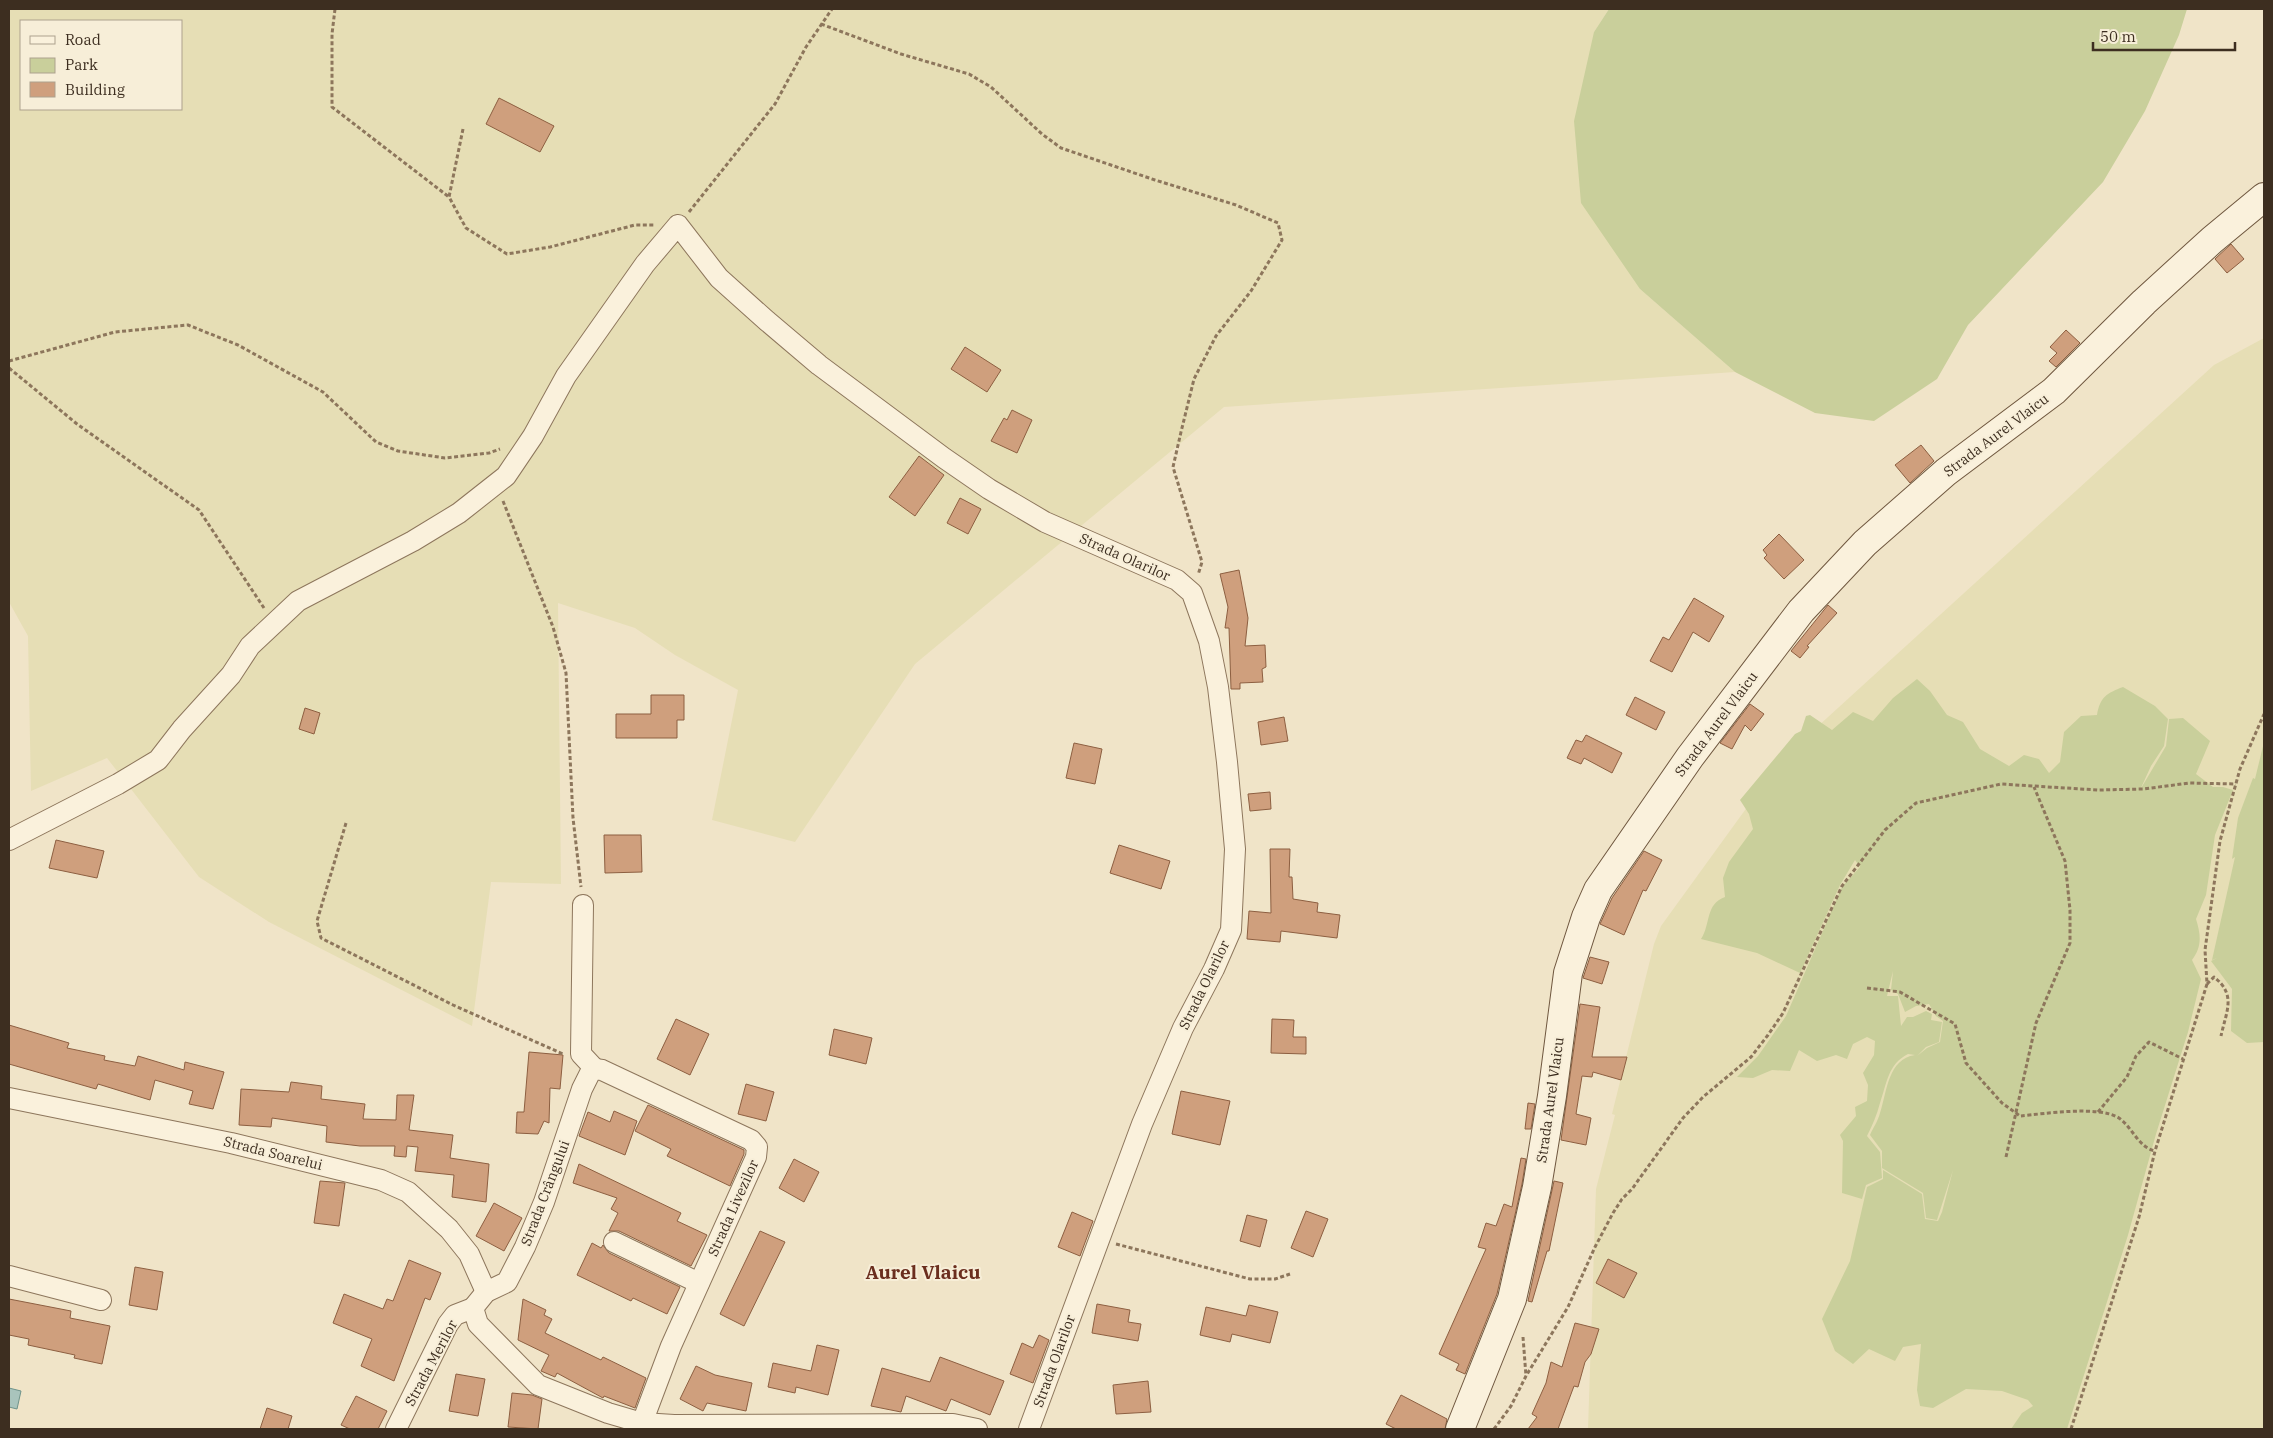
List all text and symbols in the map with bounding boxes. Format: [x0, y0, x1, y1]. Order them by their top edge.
legend [20, 20, 182, 110]
scale bar [2093, 20, 2236, 52]
text: 50 m [2100, 27, 2136, 46]
text: Road [65, 30, 101, 49]
text: Park [65, 55, 98, 74]
text: Building [65, 80, 125, 99]
street label: Strada Aurel Vlaicu [1940, 389, 2052, 480]
street label: Strada Olarilor [1077, 529, 1174, 585]
street label: Strada Aurel Vlaicu [1671, 668, 1762, 780]
street label: Strada Olarilor [1175, 937, 1234, 1033]
street label: Strada Aurel Vlaicu [1532, 1036, 1568, 1164]
street label: Strada Soarelui [222, 1132, 324, 1174]
street label: Strada Crângului [517, 1138, 573, 1248]
street label: Strada Livezilor [704, 1156, 763, 1259]
district label: Aurel Vlaicu [866, 1260, 980, 1284]
street label: Strada Olarilor [1029, 1312, 1079, 1410]
street label: Strada Merilor [401, 1316, 462, 1409]

